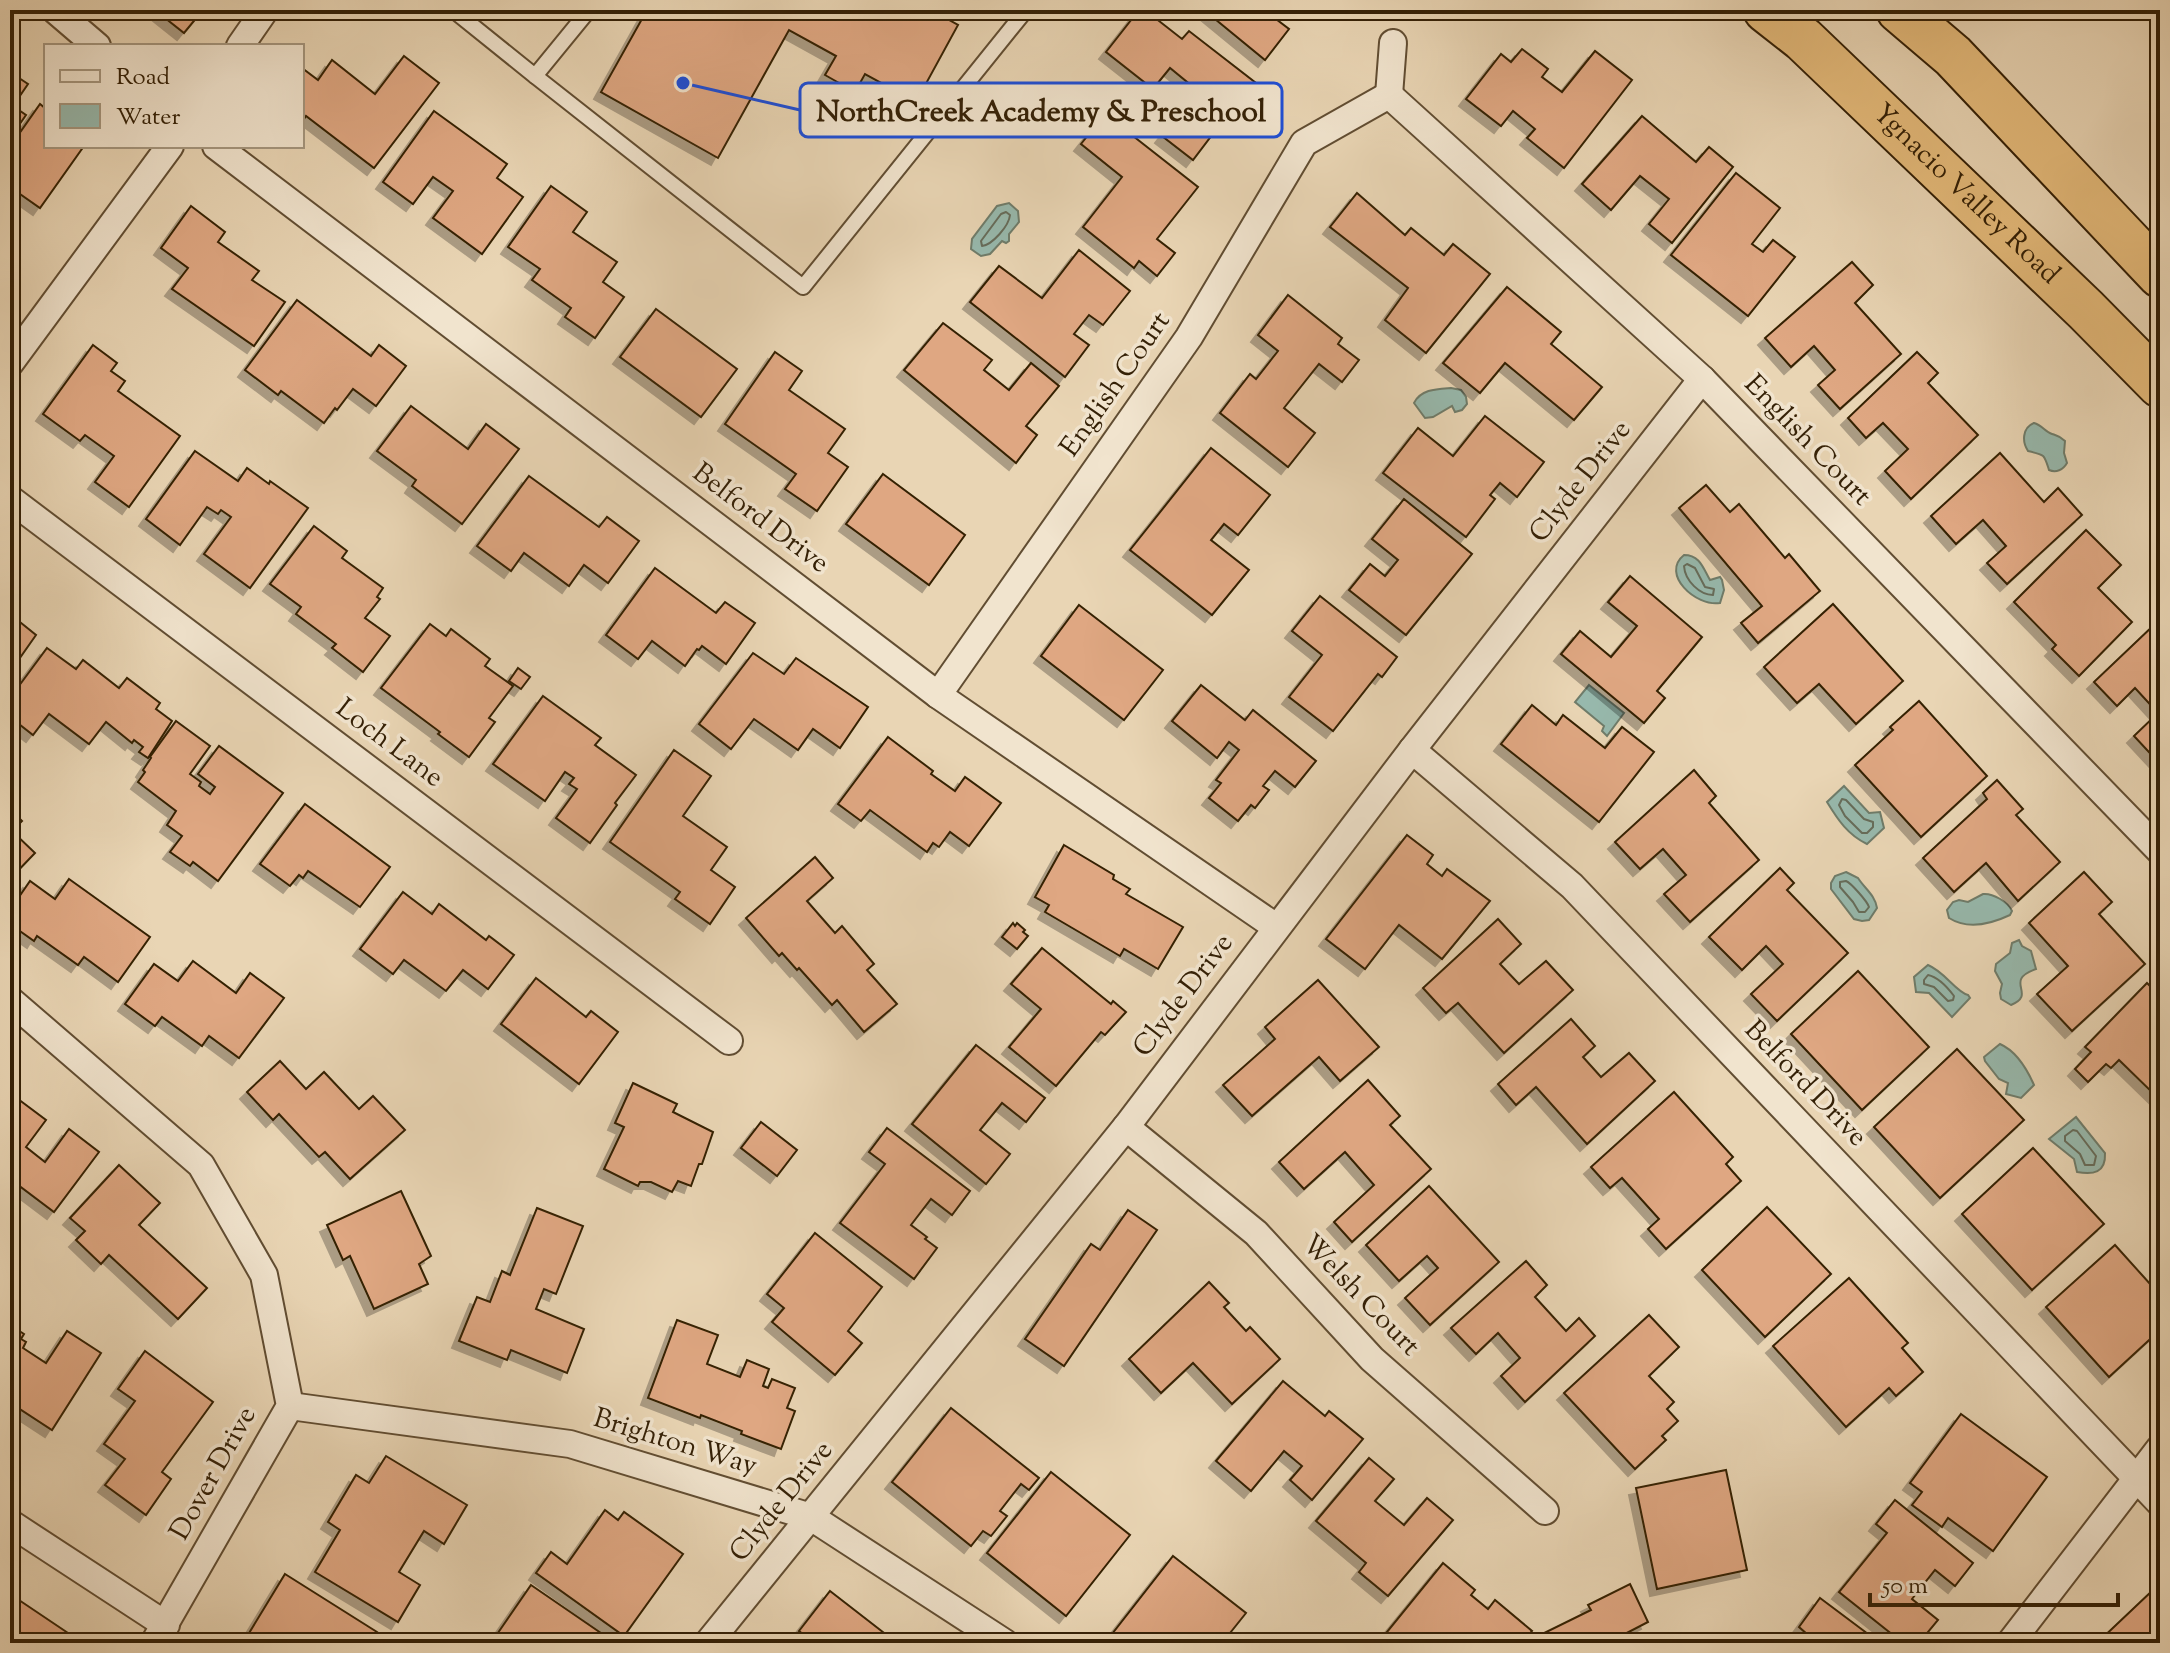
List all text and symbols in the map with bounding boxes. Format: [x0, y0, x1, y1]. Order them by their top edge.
legend [44, 44, 304, 148]
text: Road [116, 61, 170, 95]
callout: NorthCreek Academy & Preschool [800, 83, 1282, 137]
text: NorthCreek Academy & Preschool [816, 92, 1267, 135]
street label: Ygnacio Valley Road [1863, 95, 2068, 294]
text: Water [116, 101, 180, 135]
street label: English Court [1051, 304, 1181, 466]
street label: English Court [1734, 366, 1880, 516]
street label: Clyde Drive [1520, 412, 1642, 552]
street label: Belford Drive [683, 454, 837, 584]
street label: Loch Lane [327, 690, 451, 798]
street label: Clyde Drive [1124, 926, 1244, 1066]
street label: Belford Drive [1734, 1012, 1876, 1156]
street label: Welsh Court [1292, 1226, 1429, 1366]
street label: Brighton Way [588, 1399, 762, 1487]
street label: Dover Drive [161, 1400, 267, 1548]
street label: Clyde Drive [721, 1433, 843, 1571]
scale bar [1870, 1557, 2118, 1607]
text: 50 m [1880, 1570, 1928, 1604]

